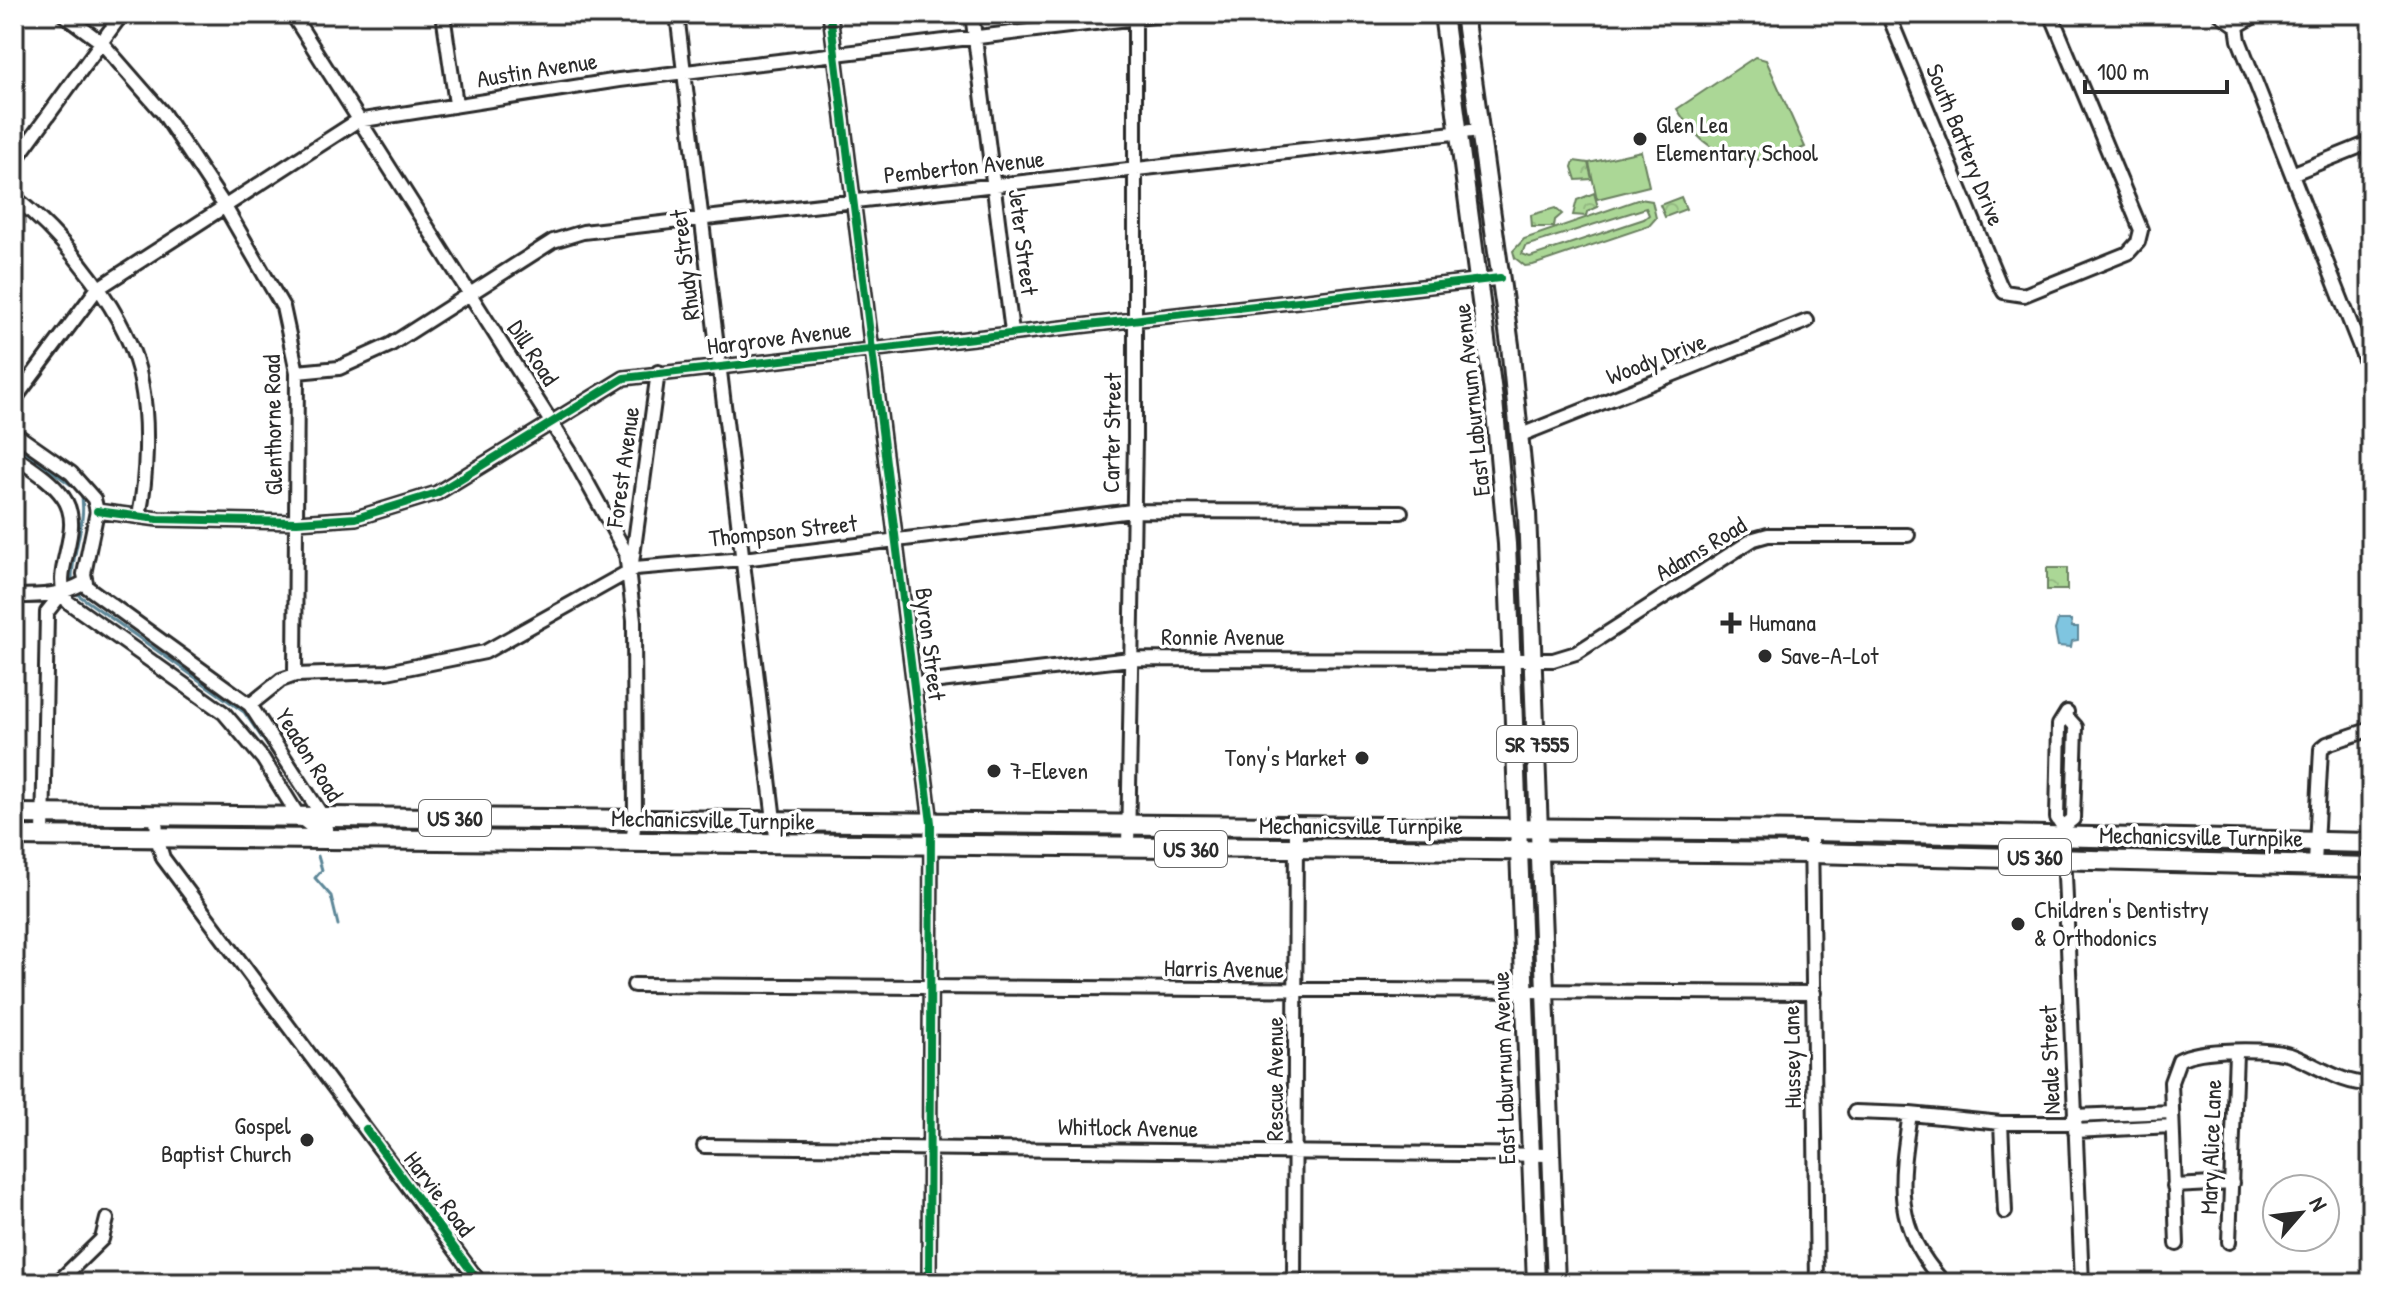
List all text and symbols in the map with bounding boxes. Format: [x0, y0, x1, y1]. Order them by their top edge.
street label: Austin Avenue [474, 44, 600, 94]
scale bar [2085, 44, 2227, 94]
text: 100 m [2097, 55, 2149, 87]
street label: South Battery Drive [1919, 59, 2013, 231]
place label: Glen Lea Elementary School [1656, 108, 1819, 168]
marker: Glen Lea Elementary School [1631, 130, 1649, 148]
street label: Pemberton Avenue [882, 142, 1046, 190]
street label: Jeter Street [1002, 187, 1046, 298]
street label: Rhudy Street [661, 207, 707, 322]
street label: East Laburnum Avenue [1445, 302, 1497, 498]
street label: Hargrove Avenue [705, 312, 853, 362]
street label: Dill Road [501, 314, 567, 391]
street label: Woody Drive [1601, 324, 1710, 392]
street label: Glenthorne Road [255, 354, 289, 496]
street label: Carter Street [1094, 372, 1128, 493]
street label: Forest Avenue [598, 404, 646, 530]
street label: Thompson Street [707, 506, 859, 554]
street label: Adams Road [1649, 508, 1752, 588]
street label: Byron Street [908, 586, 954, 703]
place label: Humana [1749, 606, 1816, 638]
marker: Humana [1720, 612, 1742, 634]
street label: Ronnie Avenue [1161, 620, 1285, 652]
place label: Save-A-Lot [1781, 639, 1879, 671]
marker: Save-A-Lot [1756, 647, 1774, 665]
street label: Yeadon Road [269, 702, 351, 807]
road number: SR 7555 [1497, 726, 1577, 762]
place label: Tony's Market [1225, 741, 1347, 773]
marker: Tony's Market [1353, 749, 1371, 767]
place label: 7-Eleven [1010, 754, 1088, 786]
marker: 7-Eleven [985, 762, 1003, 780]
road number: US 360 [419, 800, 491, 836]
street label: Mechanicsville Turnpike [611, 801, 816, 837]
street label: Mechanicsville Turnpike [1259, 809, 1463, 841]
street label: Mechanicsville Turnpike [2099, 818, 2304, 854]
road number: US 360 [1155, 831, 1227, 867]
road number: US 360 [1999, 839, 2071, 875]
place label: Children's Dentistry & Orthodonics [2034, 893, 2209, 953]
marker: Children's Dentistry & Orthodonics [2009, 915, 2027, 933]
street label: Harris Avenue [1164, 951, 1285, 985]
street label: East Laburnum Avenue [1484, 970, 1522, 1165]
street label: Neale Street [2031, 1004, 2067, 1115]
street label: Hussey Lane [1774, 1005, 1808, 1109]
street label: Rescue Avenue [1258, 1016, 1290, 1141]
street label: Mary Alice Lane [2192, 1078, 2228, 1215]
place label: Gospel Baptist Church [161, 1109, 292, 1169]
street label: Whitlock Avenue [1058, 1110, 1199, 1144]
marker: Gospel Baptist Church [298, 1131, 316, 1149]
street label: Harvie Road [397, 1144, 482, 1243]
north arrow [2261, 1173, 2341, 1253]
text: N [2303, 1191, 2335, 1216]

